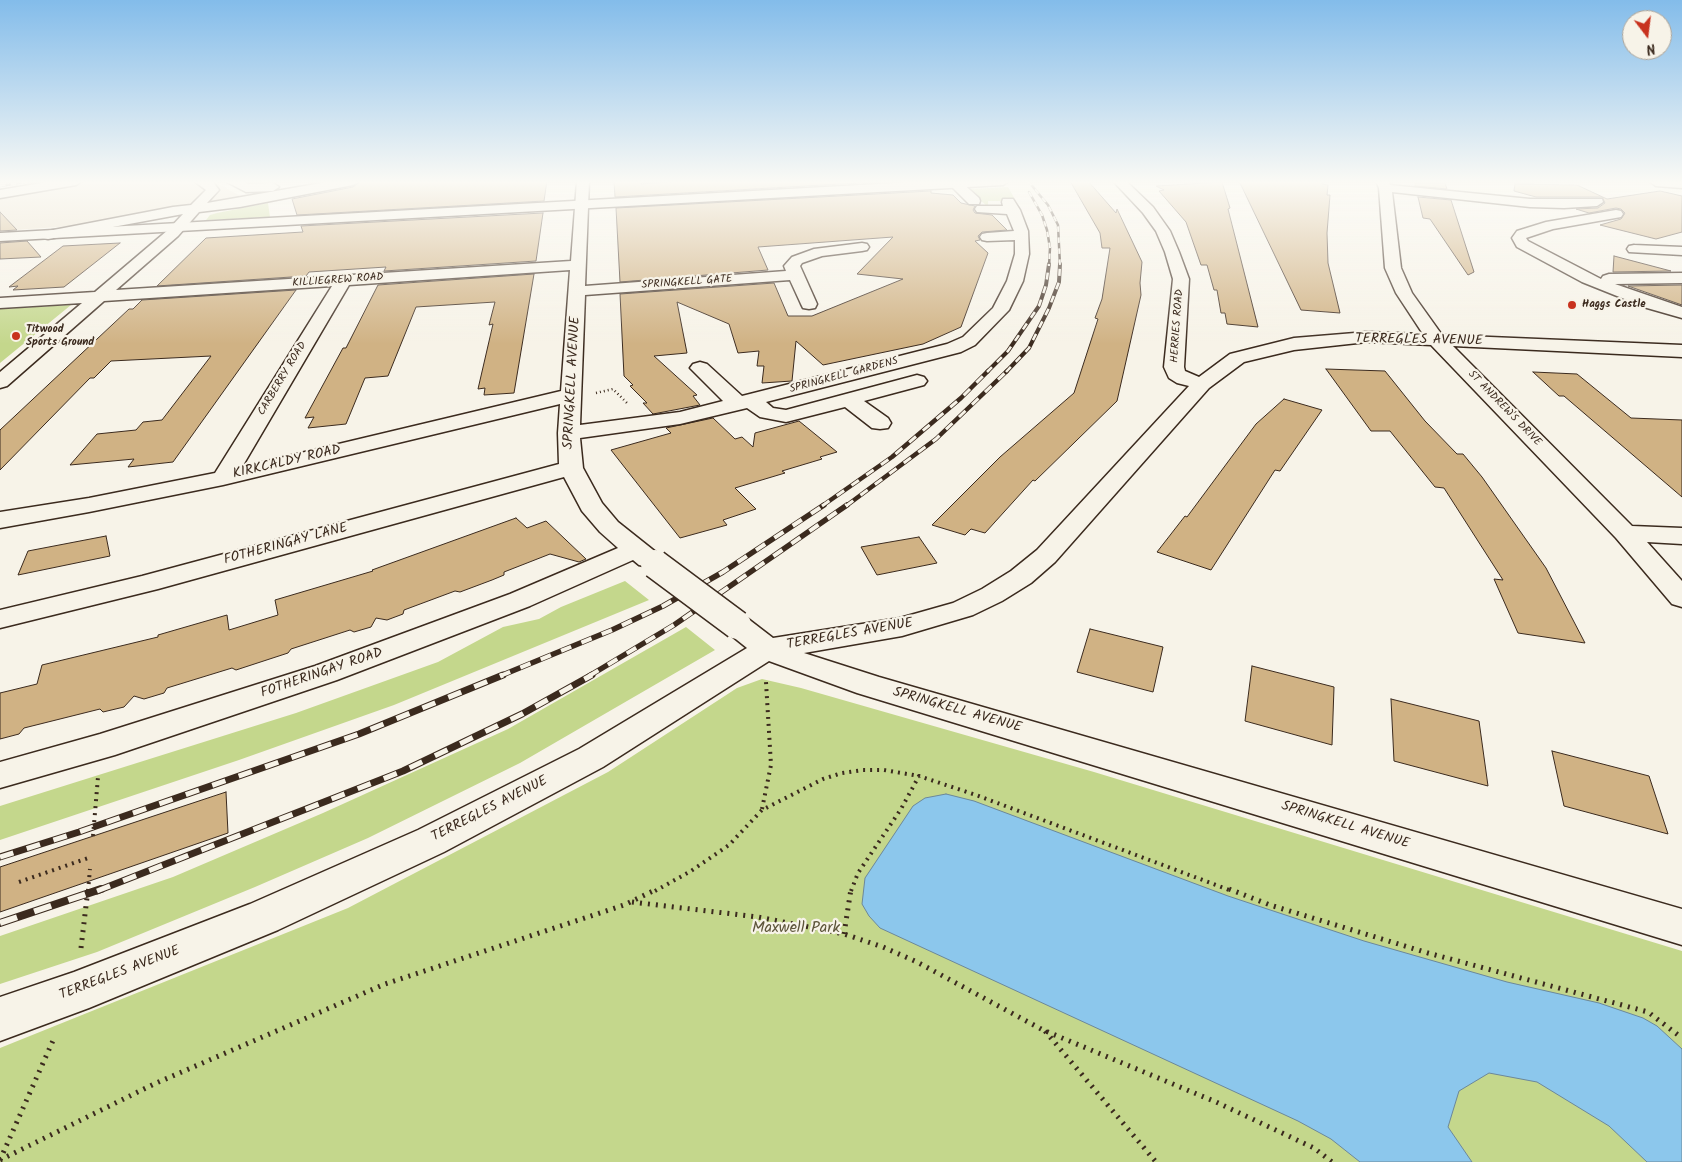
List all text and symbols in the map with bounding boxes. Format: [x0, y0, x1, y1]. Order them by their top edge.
north arrow [1622, 10, 1672, 60]
text: N [1644, 37, 1658, 60]
street label: KILLIEGREW ROAD [292, 271, 384, 291]
street label: SPRINGKELL GATE [641, 273, 733, 293]
street label: HERRIES ROAD [1169, 289, 1187, 363]
place label: Haggs Castle [1582, 298, 1646, 312]
marker: Haggs Castle [1566, 299, 1578, 311]
street label: SPRINGKELL AVENUE [561, 316, 585, 450]
place label: Titwood Sports Ground [26, 323, 94, 349]
marker: Titwood Sports Ground [10, 330, 22, 342]
street label: TERREGLES AVENUE [1355, 331, 1483, 351]
street label: CARBERRY ROAD [256, 340, 310, 418]
street label: SPRINGKELL GARDENS [788, 355, 900, 397]
street label: ST ANDREW'S DRIVE [1465, 368, 1543, 450]
street label: KIRKCALDY ROAD [231, 442, 343, 484]
street label: FOTHERINGAY LANE [222, 520, 350, 570]
street label: TERREGLES AVENUE [786, 616, 914, 654]
street label: FOTHERINGAY ROAD [259, 645, 385, 703]
street label: SPRINGKELL AVENUE [891, 685, 1023, 737]
street label: TERREGLES AVENUE [429, 773, 551, 847]
street label: SPRINGKELL AVENUE [1279, 799, 1411, 853]
park label: Maxwell Park [752, 919, 840, 939]
street label: TERREGLES AVENUE [57, 943, 183, 1005]

